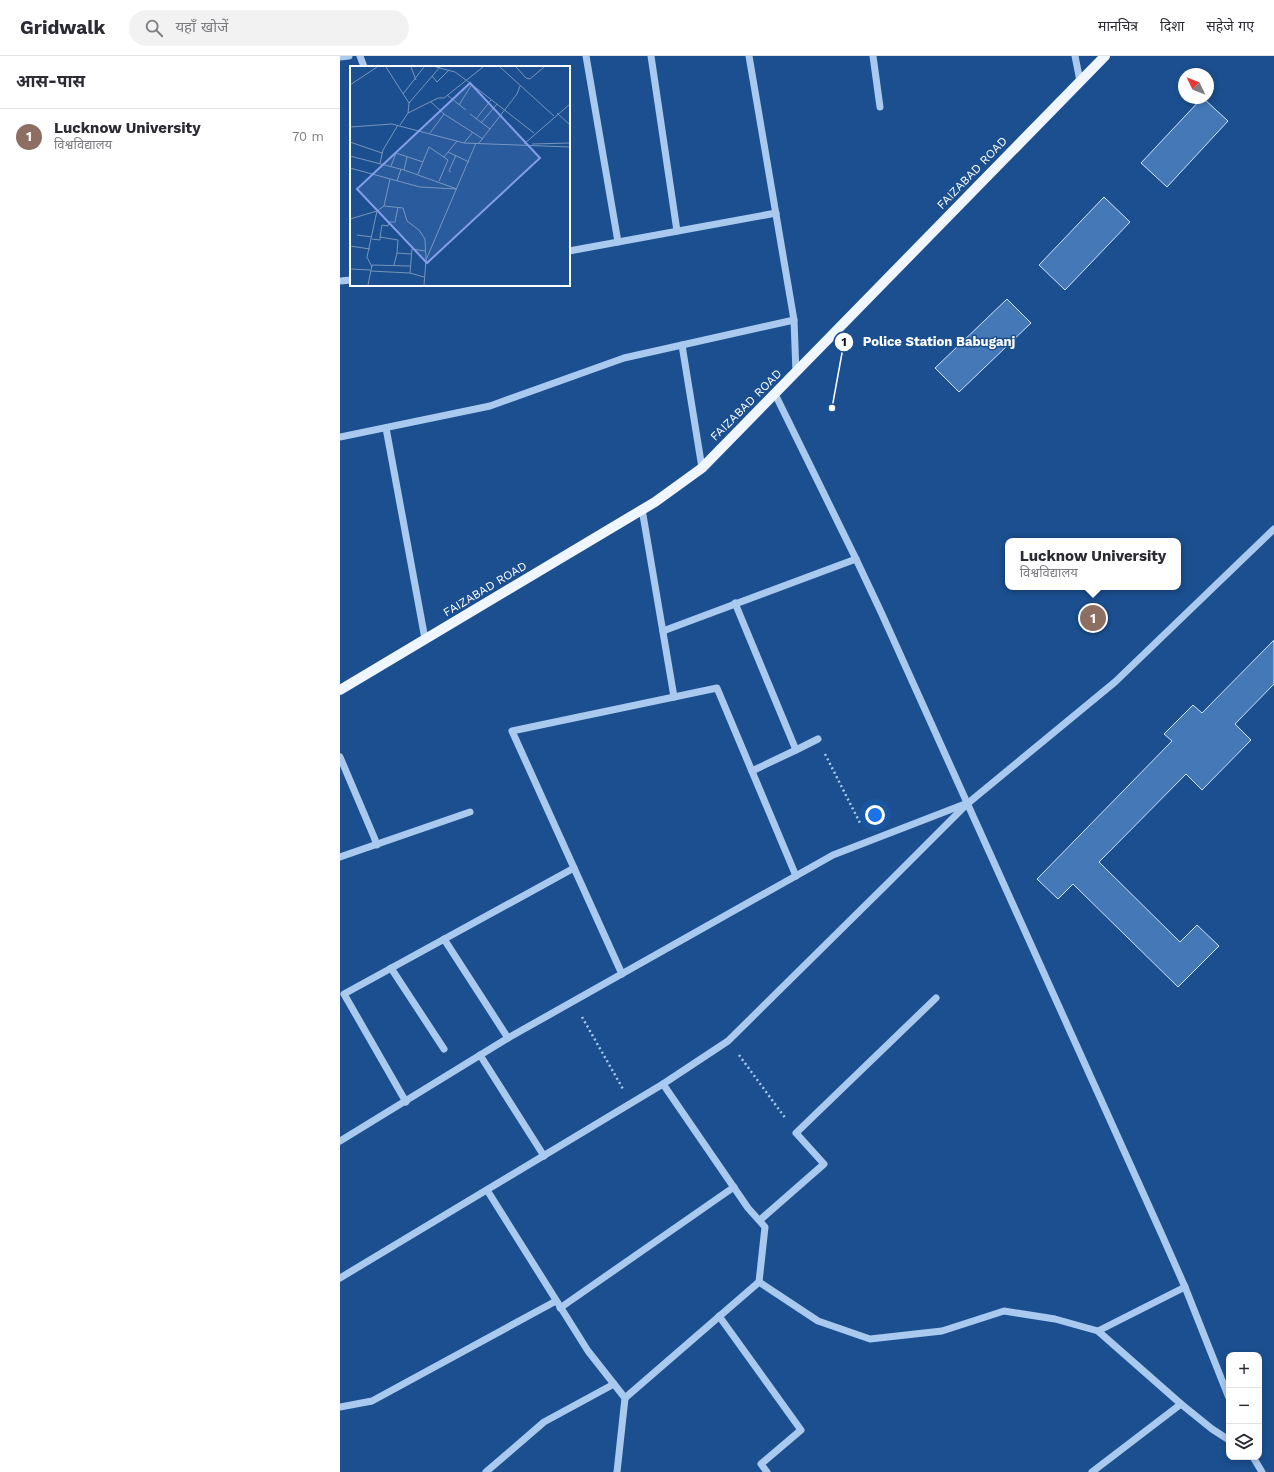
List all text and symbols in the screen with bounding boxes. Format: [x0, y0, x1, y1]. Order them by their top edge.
search box [129, 10, 409, 46]
text: Gridwalk [20, 16, 105, 39]
icon: search [143, 17, 165, 39]
text: यहाँ खोजें [175, 18, 228, 36]
text: मानचित्र [1098, 18, 1138, 34]
text: दिशा [1160, 18, 1184, 34]
text: सहेजे गए [1206, 18, 1254, 34]
inset map [350, 66, 570, 286]
north arrow [1178, 68, 1214, 104]
text: आस-पास [16, 71, 85, 91]
text: Lucknow University [54, 119, 201, 137]
text: 1 [26, 129, 32, 144]
text: 70 m [292, 129, 324, 144]
street label: FAIZABAD ROAD [934, 134, 1010, 212]
text: विश्वविद्यालय [54, 137, 112, 152]
callout: Police Station Babuganj [834, 329, 1023, 354]
text: Police Station Babuganj [863, 334, 1016, 349]
text: 1 [841, 335, 847, 349]
street label: FAIZABAD ROAD [707, 366, 785, 444]
popup [1005, 538, 1181, 590]
text: Lucknow University [1020, 547, 1166, 565]
street label: FAIZABAD ROAD [441, 559, 529, 619]
text: विश्वविद्यालय [1020, 565, 1078, 580]
pin: 1 [1080, 603, 1106, 633]
your location [865, 805, 885, 825]
map controls [1226, 1352, 1262, 1460]
button: + [1226, 1352, 1262, 1388]
button: − [1226, 1388, 1262, 1424]
button: layers [1226, 1424, 1262, 1460]

